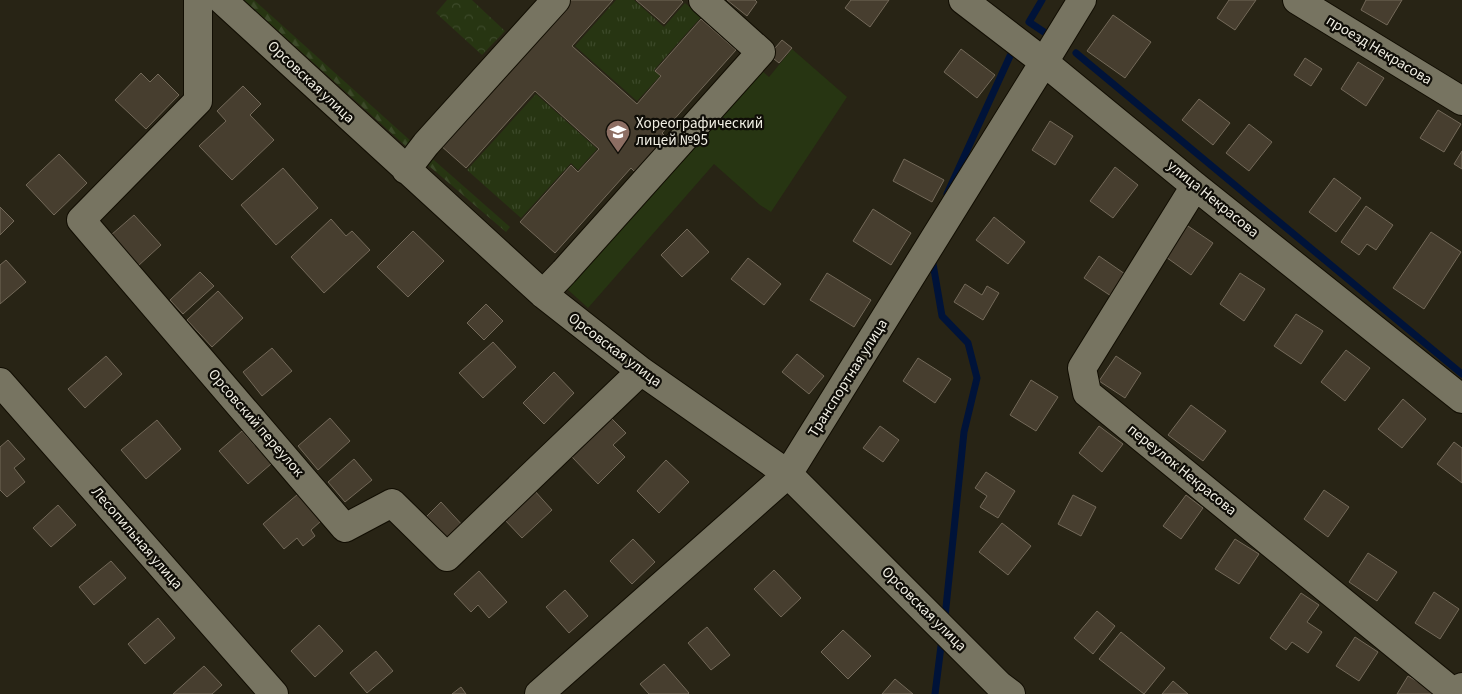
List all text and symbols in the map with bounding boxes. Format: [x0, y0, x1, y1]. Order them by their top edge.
street label: проезд Некрасова [1322, 10, 1436, 90]
street label: Орсовская улица [263, 36, 359, 128]
place label: Хореографический лицей №95 [636, 113, 763, 151]
school or university icon: Хореографический лицей №95 [605, 119, 631, 153]
street label: улица Некрасова [1163, 155, 1263, 243]
street label: Орсовская улица [564, 308, 666, 392]
street label: Транспортная улица [803, 315, 893, 441]
street label: Орсовский переулок [203, 364, 309, 482]
street label: переулок Некрасова [1123, 419, 1241, 521]
street label: Лесопильная улица [87, 482, 187, 594]
street label: Орсовская улица [877, 562, 971, 656]

